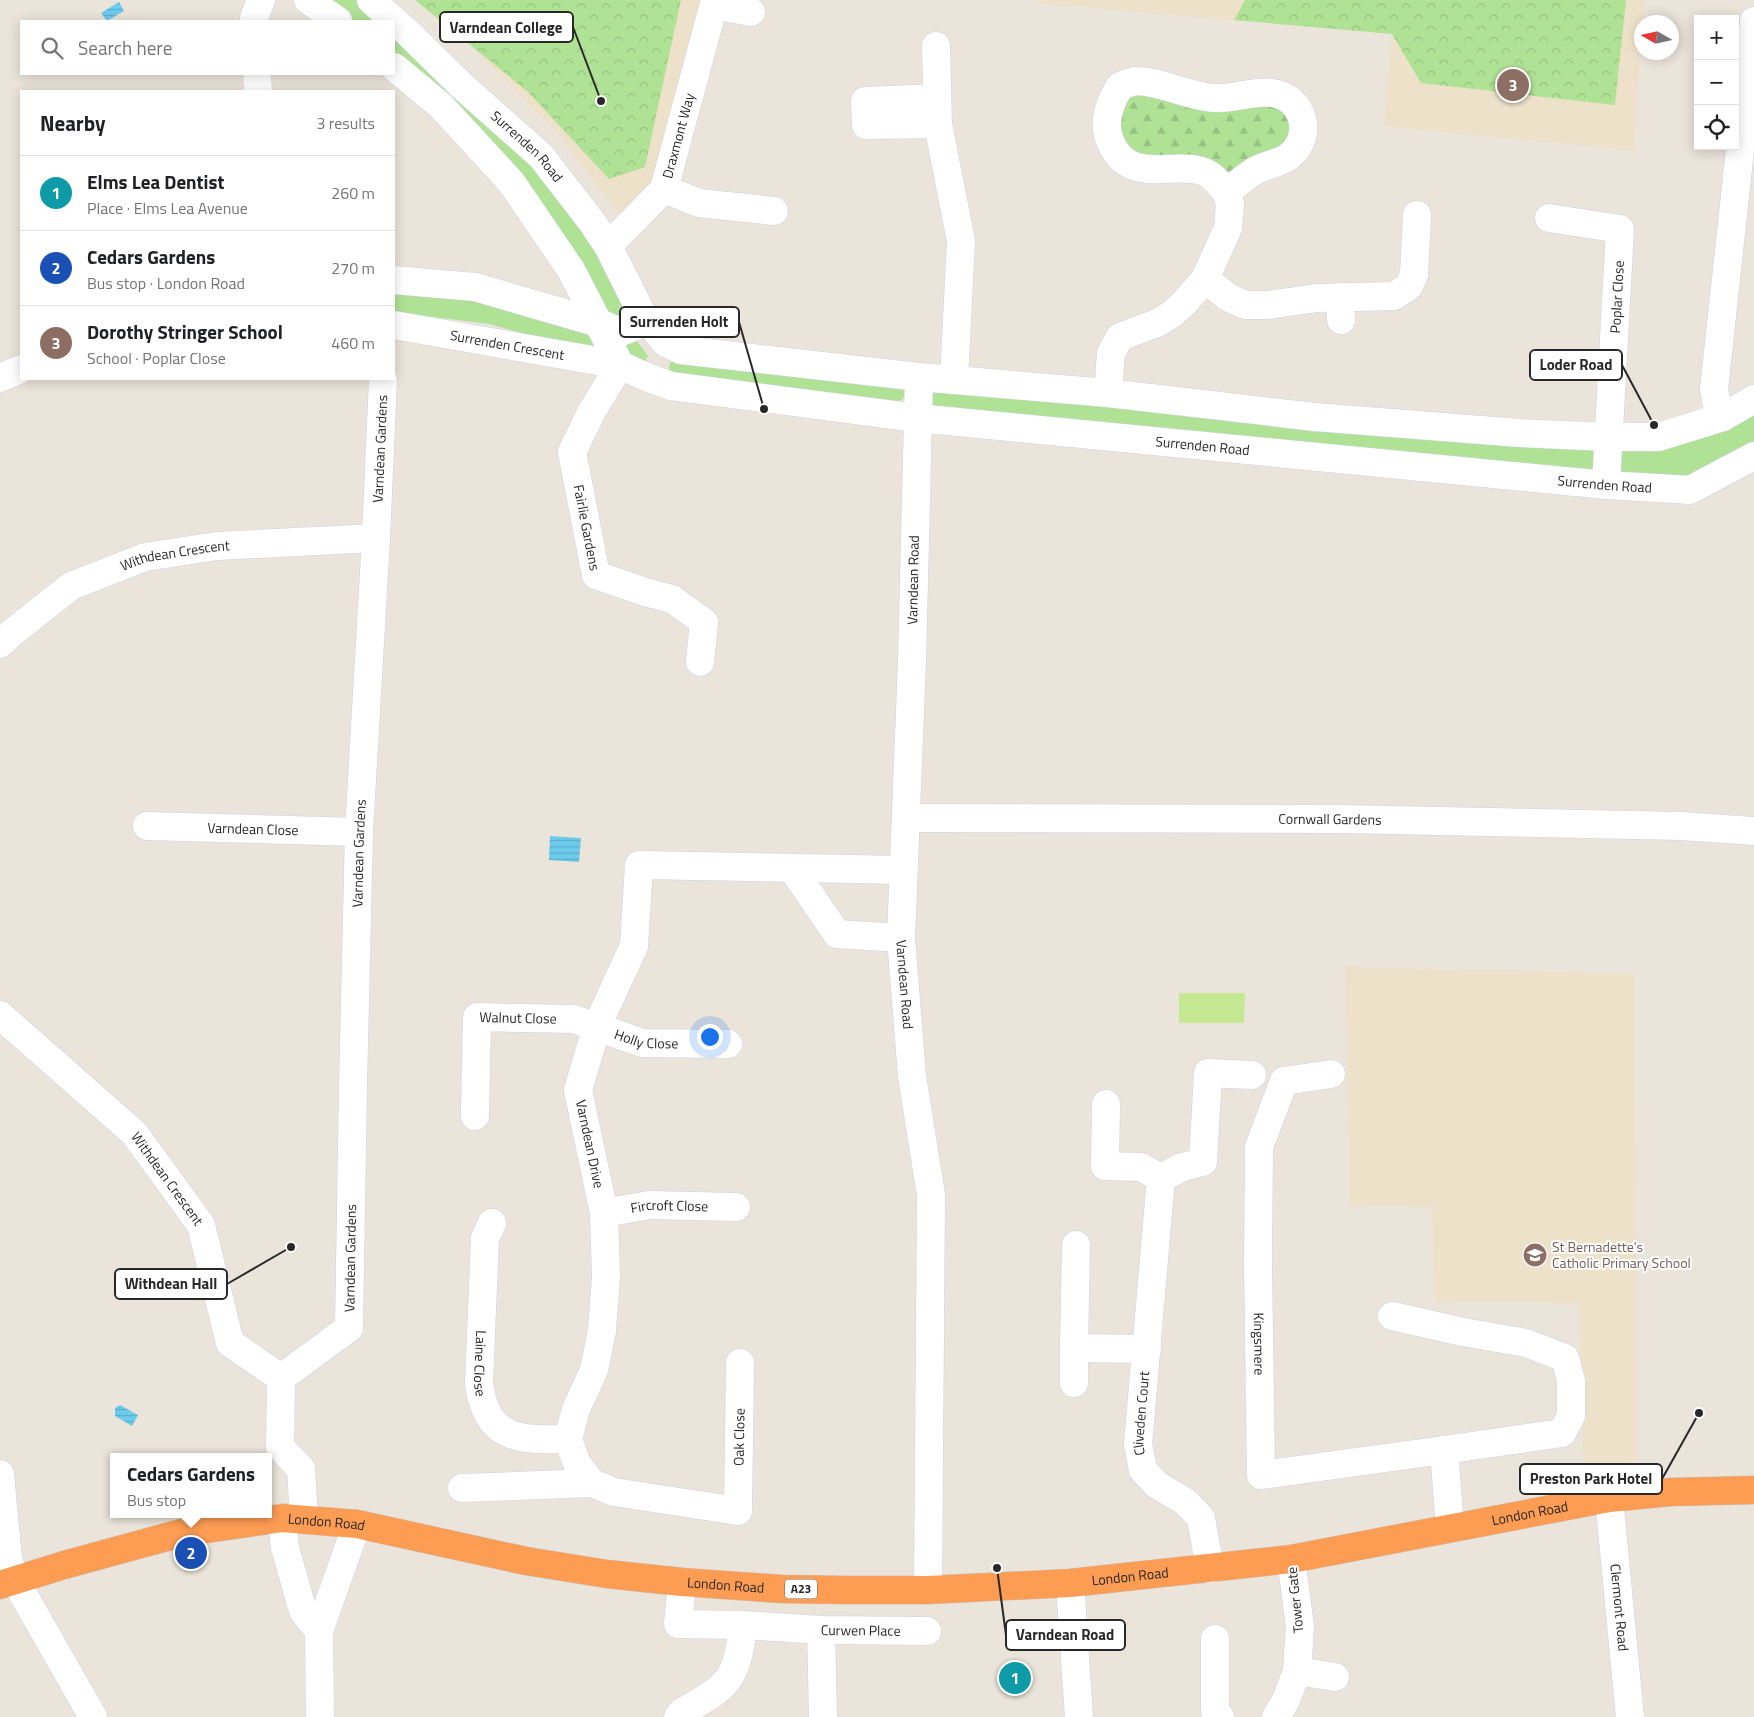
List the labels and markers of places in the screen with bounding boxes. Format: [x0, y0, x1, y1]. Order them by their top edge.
callout: Varndean College [440, 12, 573, 42]
pin: 3 [1497, 66, 1529, 104]
callout: Surrenden Holt [620, 307, 739, 337]
callout: Loder Road [1530, 350, 1622, 380]
place label: St Bernadette's Catholic Primary School [1552, 1236, 1691, 1273]
school or university icon: St Bernadette's Catholic Primary School [1522, 1242, 1548, 1268]
callout: Withdean Hall [115, 1269, 227, 1299]
callout: Preston Park Hotel [1520, 1464, 1662, 1494]
pin: 2 [175, 1534, 207, 1572]
callout: Varndean Road [1006, 1620, 1125, 1650]
pin: 1 [999, 1659, 1031, 1697]

